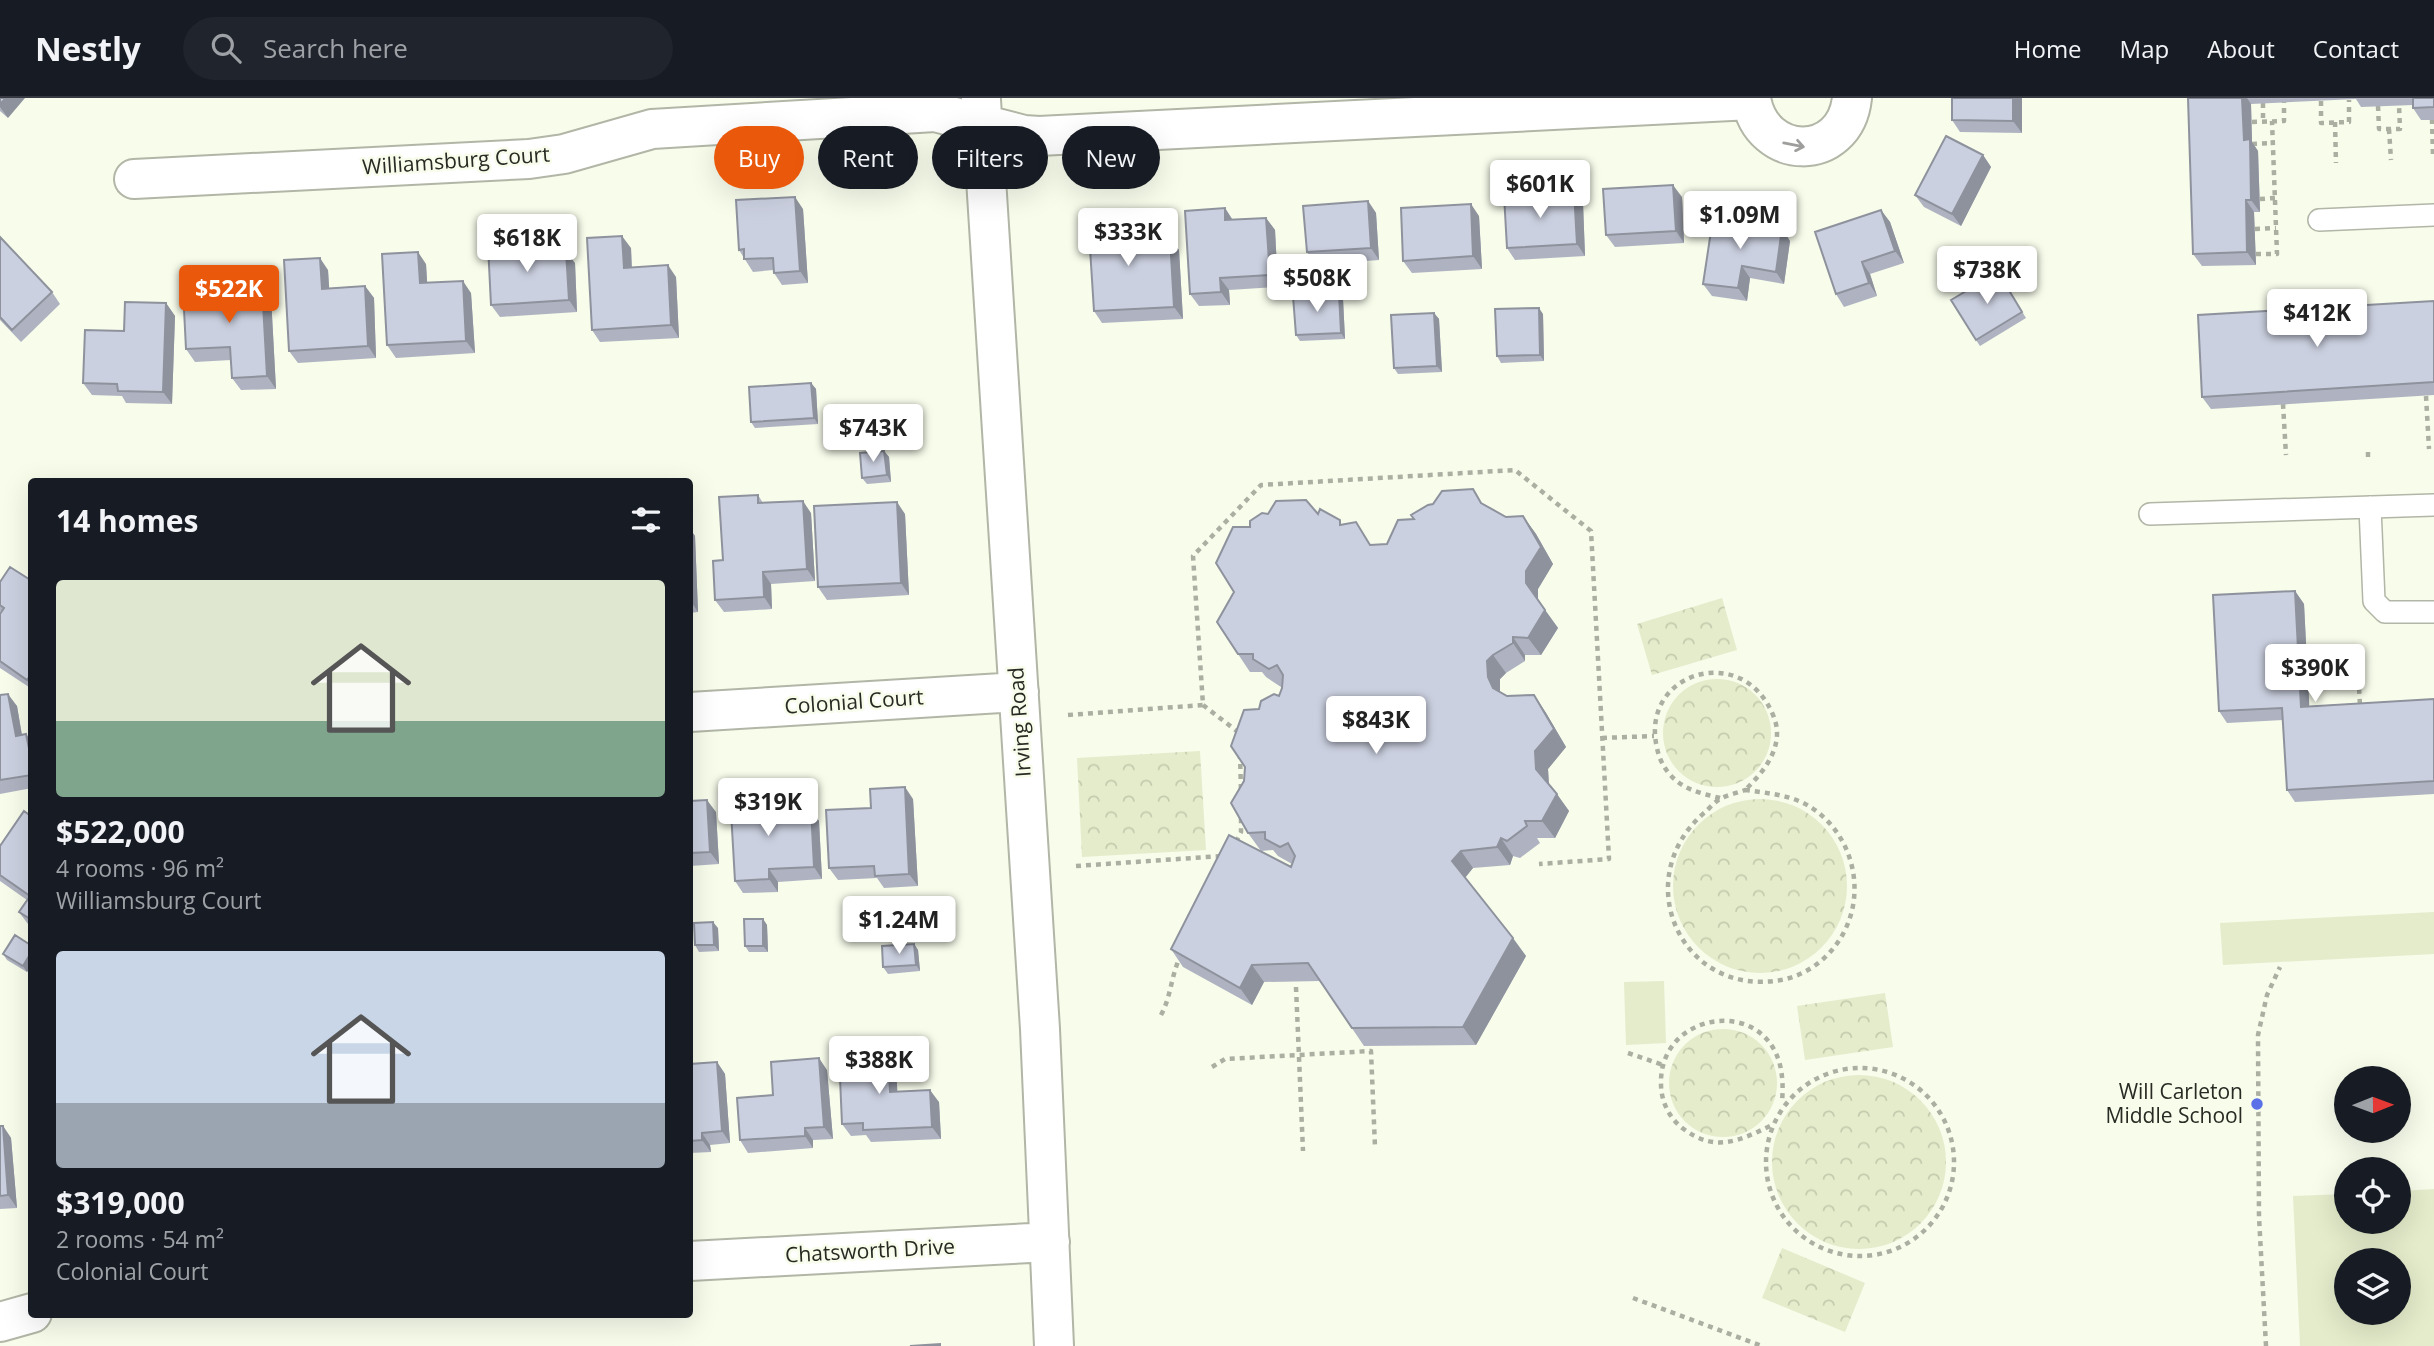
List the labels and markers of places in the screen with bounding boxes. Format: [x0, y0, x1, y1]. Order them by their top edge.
pin: $601K [1491, 160, 1589, 220]
pin: $1.09M [1683, 192, 1797, 251]
pin: $333K [1079, 208, 1177, 268]
pin: $618K [478, 214, 576, 274]
pin: $738K [1938, 246, 2036, 306]
pin: $508K [1268, 254, 1366, 314]
pin: $522K [180, 266, 278, 325]
pin: $412K [2268, 289, 2366, 349]
pin: $743K [824, 404, 922, 464]
pin: $390K [2266, 644, 2364, 704]
pin: $843K [1327, 696, 1425, 756]
pin: $319K [719, 778, 817, 838]
pin: $1.24M [842, 896, 956, 956]
pin: $388K [830, 1037, 928, 1096]
place label: Will Carleton Middle School [2106, 1077, 2243, 1129]
marker: Will Carleton Middle School [2249, 1096, 2265, 1112]

